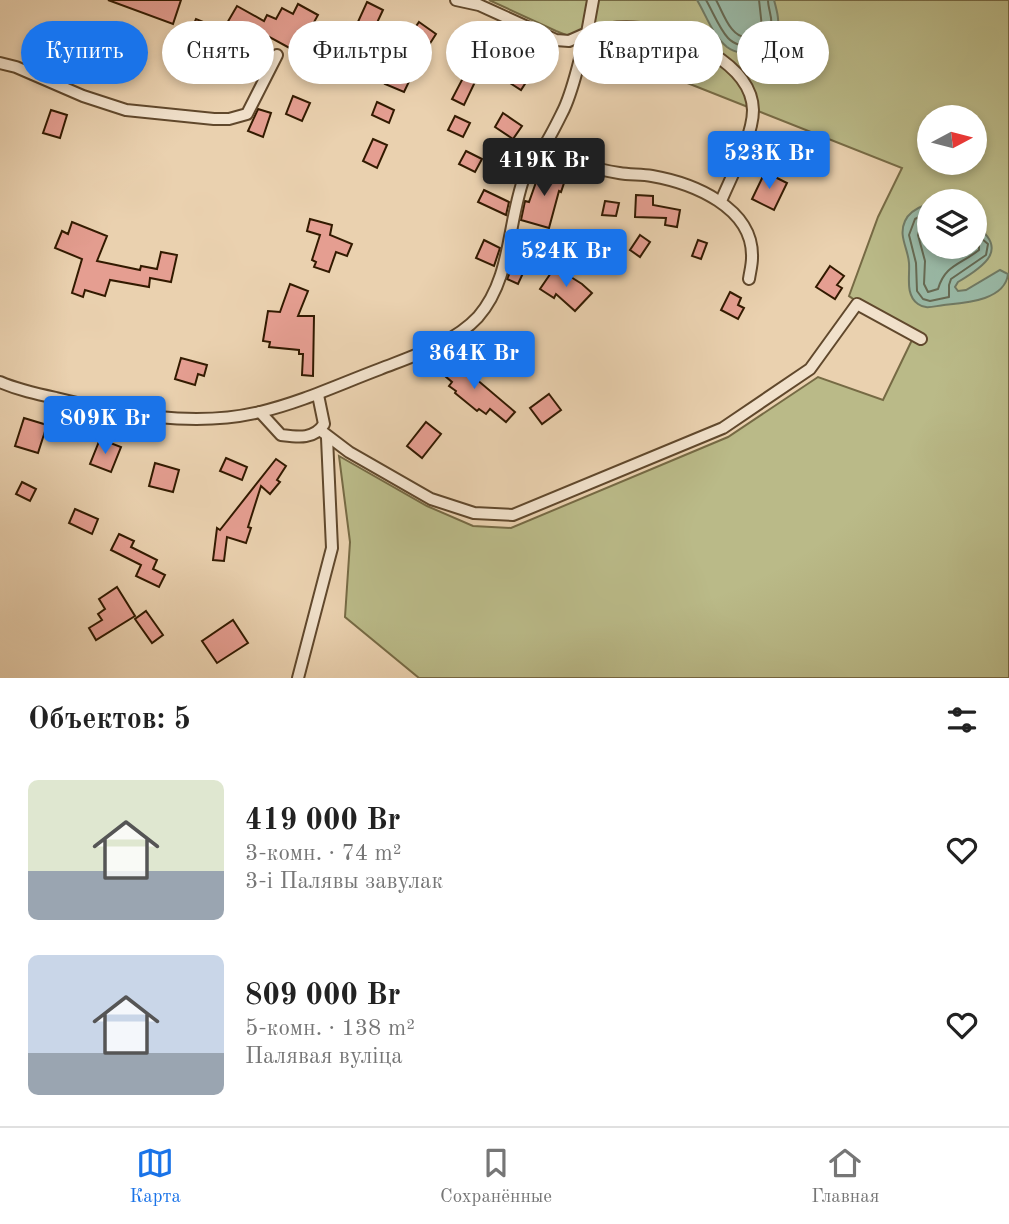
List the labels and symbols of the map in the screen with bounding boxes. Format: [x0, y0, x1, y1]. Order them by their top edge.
north arrow [917, 105, 987, 175]
pin: 523K Br [704, 132, 834, 191]
pin: 419K Br [479, 138, 609, 198]
pin: 524K Br [501, 230, 631, 289]
pin: 364K Br [409, 332, 539, 391]
pin: 809K Br [40, 396, 170, 456]

